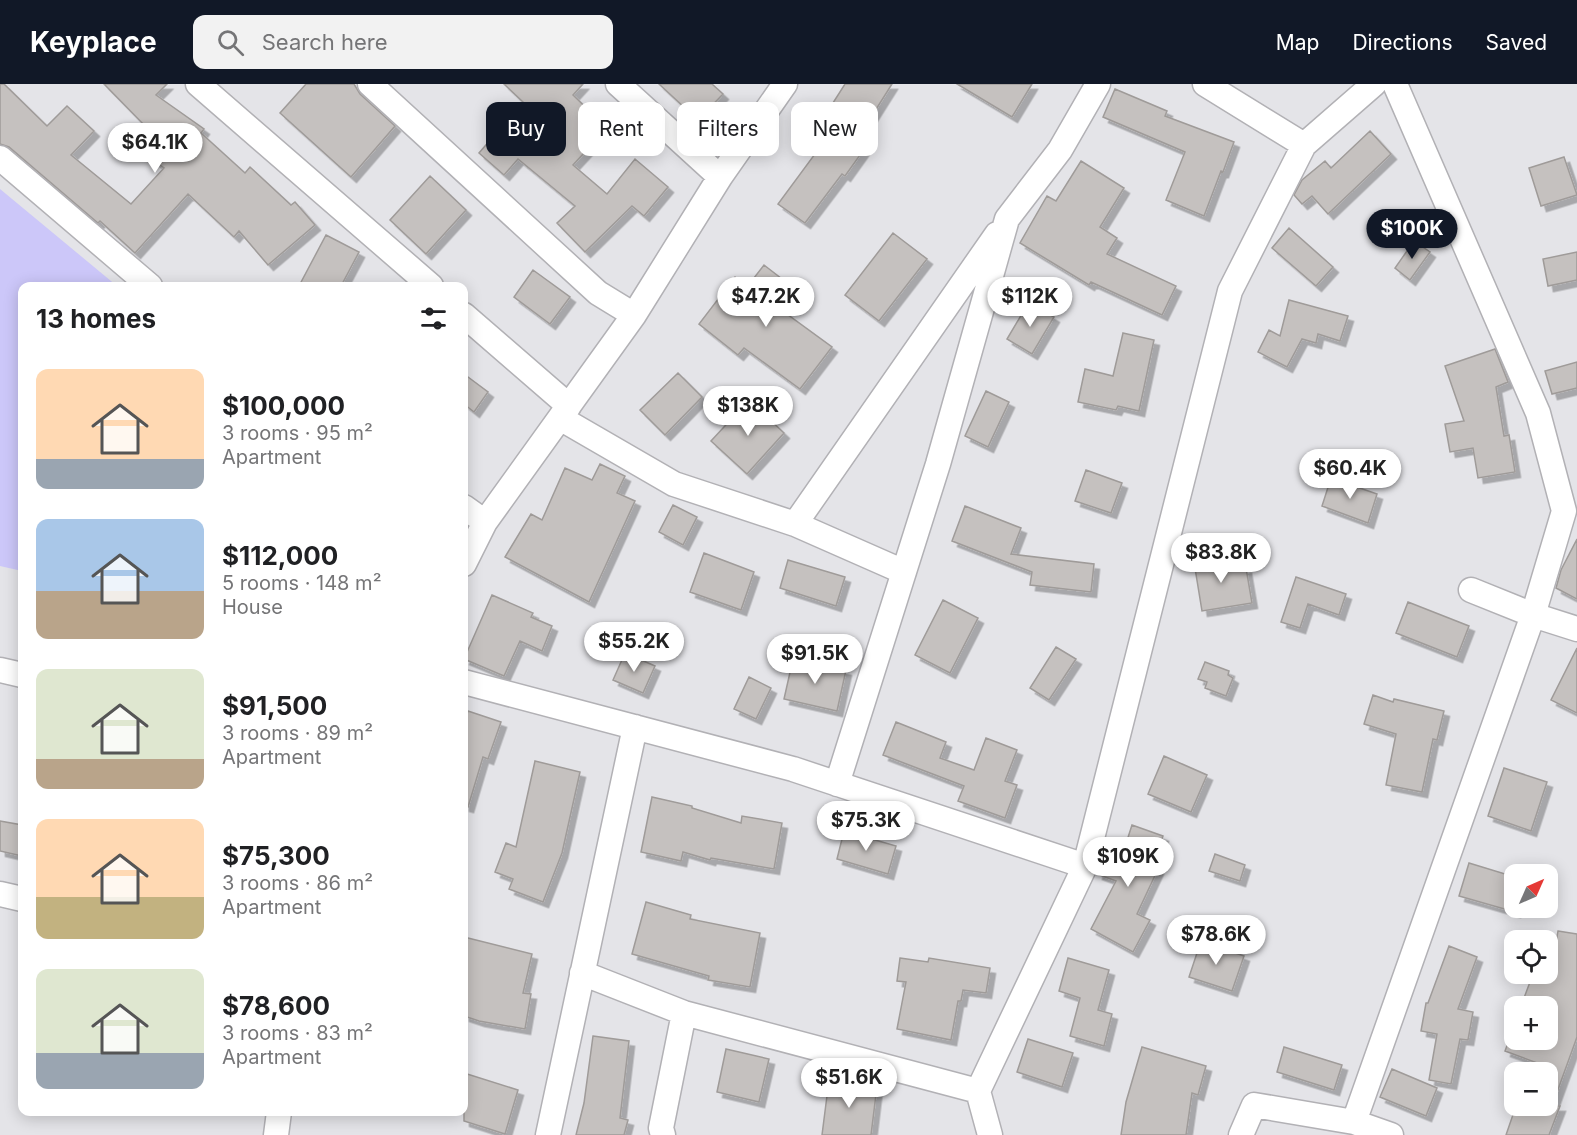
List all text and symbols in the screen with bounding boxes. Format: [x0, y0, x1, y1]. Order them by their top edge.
search box [193, 15, 613, 69]
text: Keyplace [30, 25, 157, 59]
icon: search [214, 26, 247, 59]
text: Search here [262, 29, 388, 55]
text: Map [1276, 30, 1319, 55]
text: Directions [1352, 30, 1453, 55]
text: Saved [1486, 30, 1547, 55]
chip: Buy [486, 102, 566, 156]
chip: Rent [578, 102, 665, 156]
chip: Filters [677, 102, 779, 156]
chip: New [791, 102, 878, 156]
pin: $64.1K [106, 123, 204, 174]
text: $64.1K [122, 130, 188, 154]
pin: $100K [1370, 209, 1454, 260]
text: $100K [1380, 216, 1444, 240]
pin: $47.2K [717, 277, 815, 328]
pin: $112K [988, 277, 1072, 328]
text: $47.2K [731, 284, 801, 308]
text: $112K [1001, 284, 1059, 308]
icon: filters [417, 302, 450, 335]
text: 13 homes [36, 303, 156, 334]
pin: $138K [706, 386, 790, 437]
text: $100,000 [222, 390, 345, 421]
icon: home [84, 393, 156, 465]
text: $138K [717, 393, 779, 417]
text: 3 rooms · 95 m² [222, 421, 373, 445]
text: Apartment [222, 445, 321, 469]
pin: $60.4K [1301, 449, 1399, 500]
text: $60.4K [1313, 456, 1387, 480]
pin: $83.8K [1172, 533, 1270, 584]
text: $112,000 [222, 540, 338, 571]
text: $83.8K [1185, 540, 1257, 564]
icon: home [84, 543, 156, 615]
text: 5 rooms · 148 m² [222, 571, 381, 595]
text: House [222, 595, 283, 619]
pin: $55.2K [585, 622, 683, 673]
text: $55.2K [598, 629, 670, 653]
pin: $91.5K [766, 634, 864, 685]
text: $91.5K [781, 641, 849, 665]
text: $91,500 [222, 690, 327, 721]
icon: home [84, 693, 156, 765]
text: 3 rooms · 89 m² [222, 721, 373, 745]
text: Apartment [222, 745, 321, 769]
pin: $75.3K [817, 801, 915, 852]
text: $75.3K [831, 808, 901, 832]
pin: $109K [1086, 837, 1170, 888]
text: $75,300 [222, 840, 330, 871]
icon: home [84, 843, 156, 915]
text: $109K [1097, 844, 1159, 868]
north arrow [1504, 864, 1558, 918]
map controls [1504, 864, 1558, 1116]
text: 3 rooms · 86 m² [222, 871, 373, 895]
text: Apartment [222, 895, 321, 919]
pin: $78.6K [1167, 915, 1265, 966]
text: $78.6K [1181, 922, 1251, 946]
button: locate [1504, 930, 1558, 984]
text: $78,600 [222, 990, 330, 1021]
icon: home [84, 993, 156, 1065]
button: + [1504, 996, 1558, 1050]
text: 3 rooms · 83 m² [222, 1021, 373, 1045]
text: Apartment [222, 1045, 321, 1069]
pin: $51.6K [800, 1058, 898, 1109]
button: − [1504, 1062, 1558, 1116]
text: $51.6K [815, 1065, 883, 1089]

